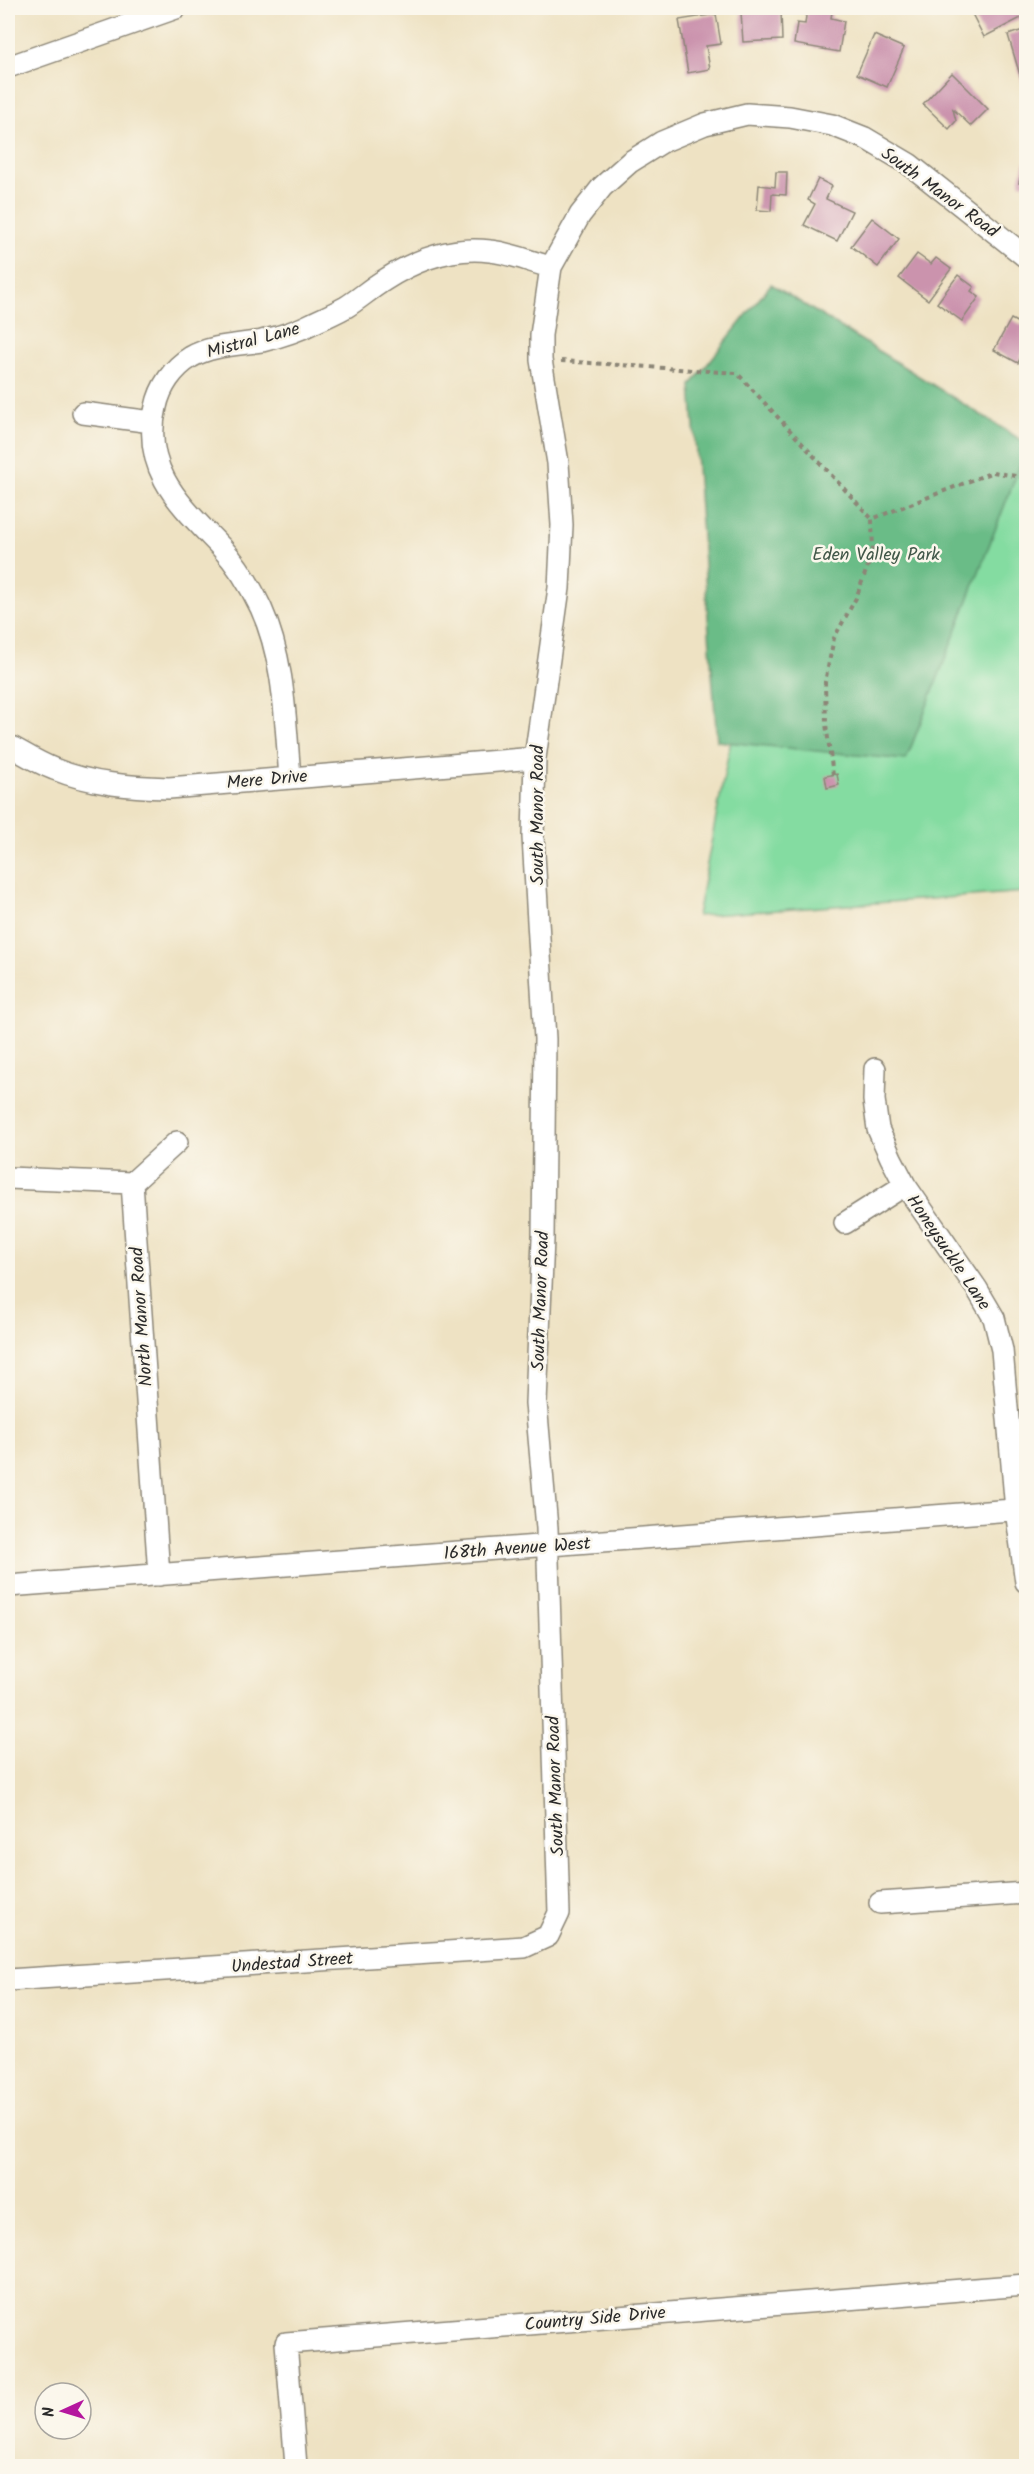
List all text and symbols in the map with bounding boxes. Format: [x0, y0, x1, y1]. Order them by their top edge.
street label: South Manor Road [874, 140, 1005, 247]
street label: Mistral Lane [204, 315, 303, 368]
park label: Eden Valley Park [812, 541, 940, 570]
street label: South Manor Road [524, 744, 553, 885]
street label: Mere Drive [225, 763, 309, 798]
street label: Honeysuckle Lane [898, 1189, 997, 1317]
street label: South Manor Road [525, 1230, 558, 1371]
street label: North Manor Road [123, 1245, 162, 1388]
street label: 168th Avenue West [443, 1530, 593, 1569]
street label: South Manor Road [540, 1715, 573, 1856]
street label: Undestad Street [230, 1945, 355, 1982]
street label: Country Side Drive [523, 2299, 667, 2340]
north arrow [33, 2381, 93, 2441]
text: N [37, 2406, 62, 2418]

